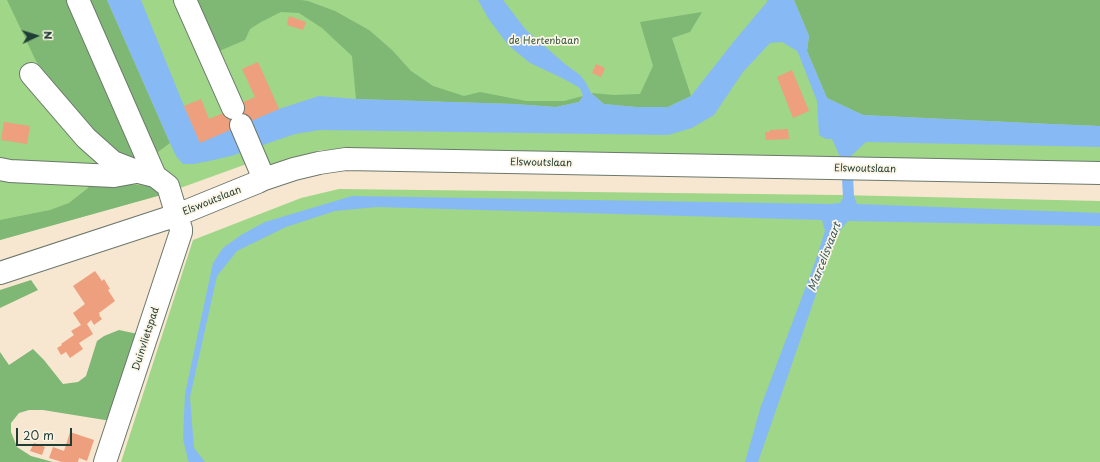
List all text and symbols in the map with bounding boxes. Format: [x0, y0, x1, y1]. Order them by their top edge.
north arrow [16, 16, 56, 56]
text: N [40, 30, 57, 40]
park label: de Hertenbaan [509, 35, 579, 47]
street label: Elswoutslaan [510, 156, 572, 170]
street label: Elswoutslaan [834, 162, 896, 176]
street label: Elswoutslaan [181, 184, 243, 218]
water label: Marcelisvaart [806, 221, 844, 293]
street label: Duinvlietspad [130, 306, 162, 372]
scale bar [18, 420, 74, 446]
text: 20 m [23, 426, 54, 444]

